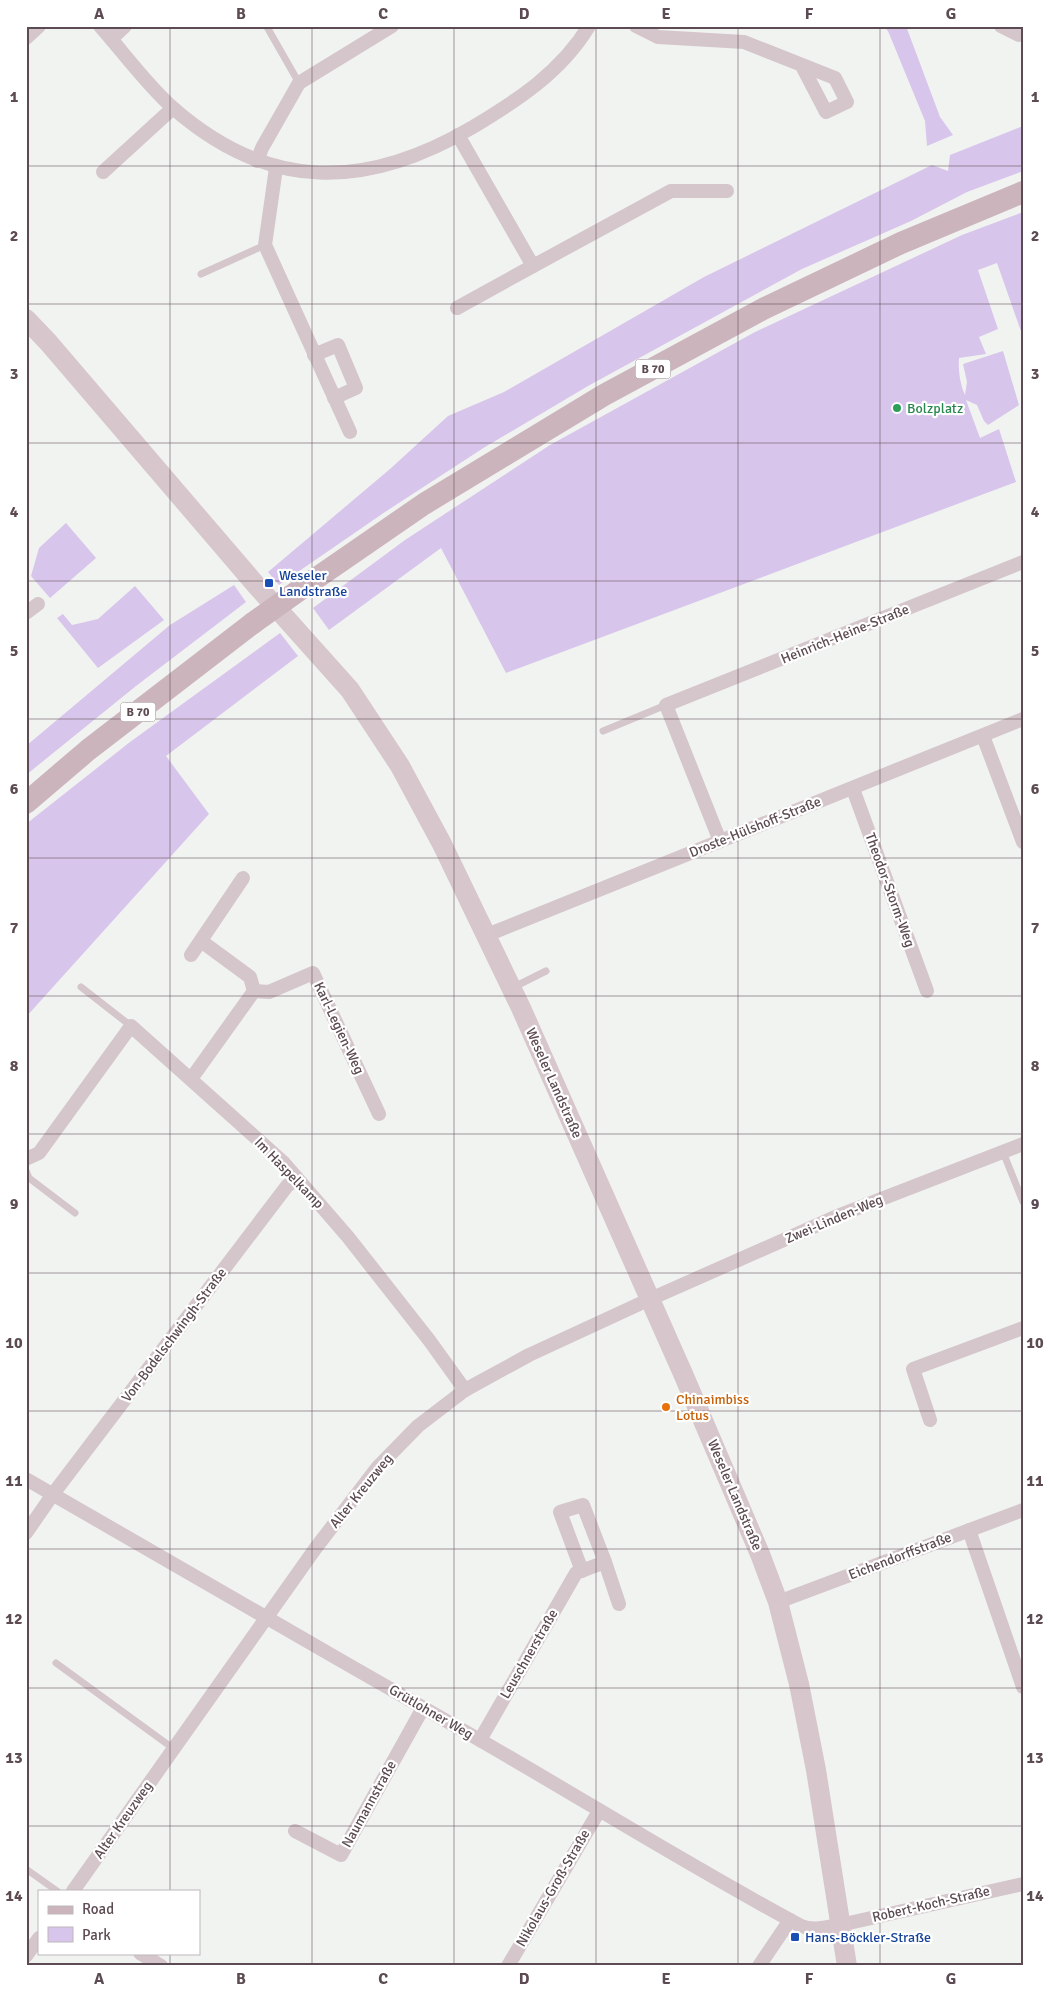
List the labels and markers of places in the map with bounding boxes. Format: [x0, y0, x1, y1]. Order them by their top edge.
place label: Bolzplatz [907, 400, 963, 417]
marker: Bolzplatz [891, 402, 903, 414]
place label: Weseler Landstraße [279, 567, 347, 600]
marker: Weseler Landstraße [263, 577, 275, 589]
place label: Chinaimbiss Lotus [676, 1391, 749, 1424]
marker: Chinaimbiss Lotus [660, 1401, 672, 1413]
place label: Hans-Böckler-Straße [805, 1929, 931, 1946]
marker: Hans-Böckler-Straße [789, 1931, 801, 1943]

